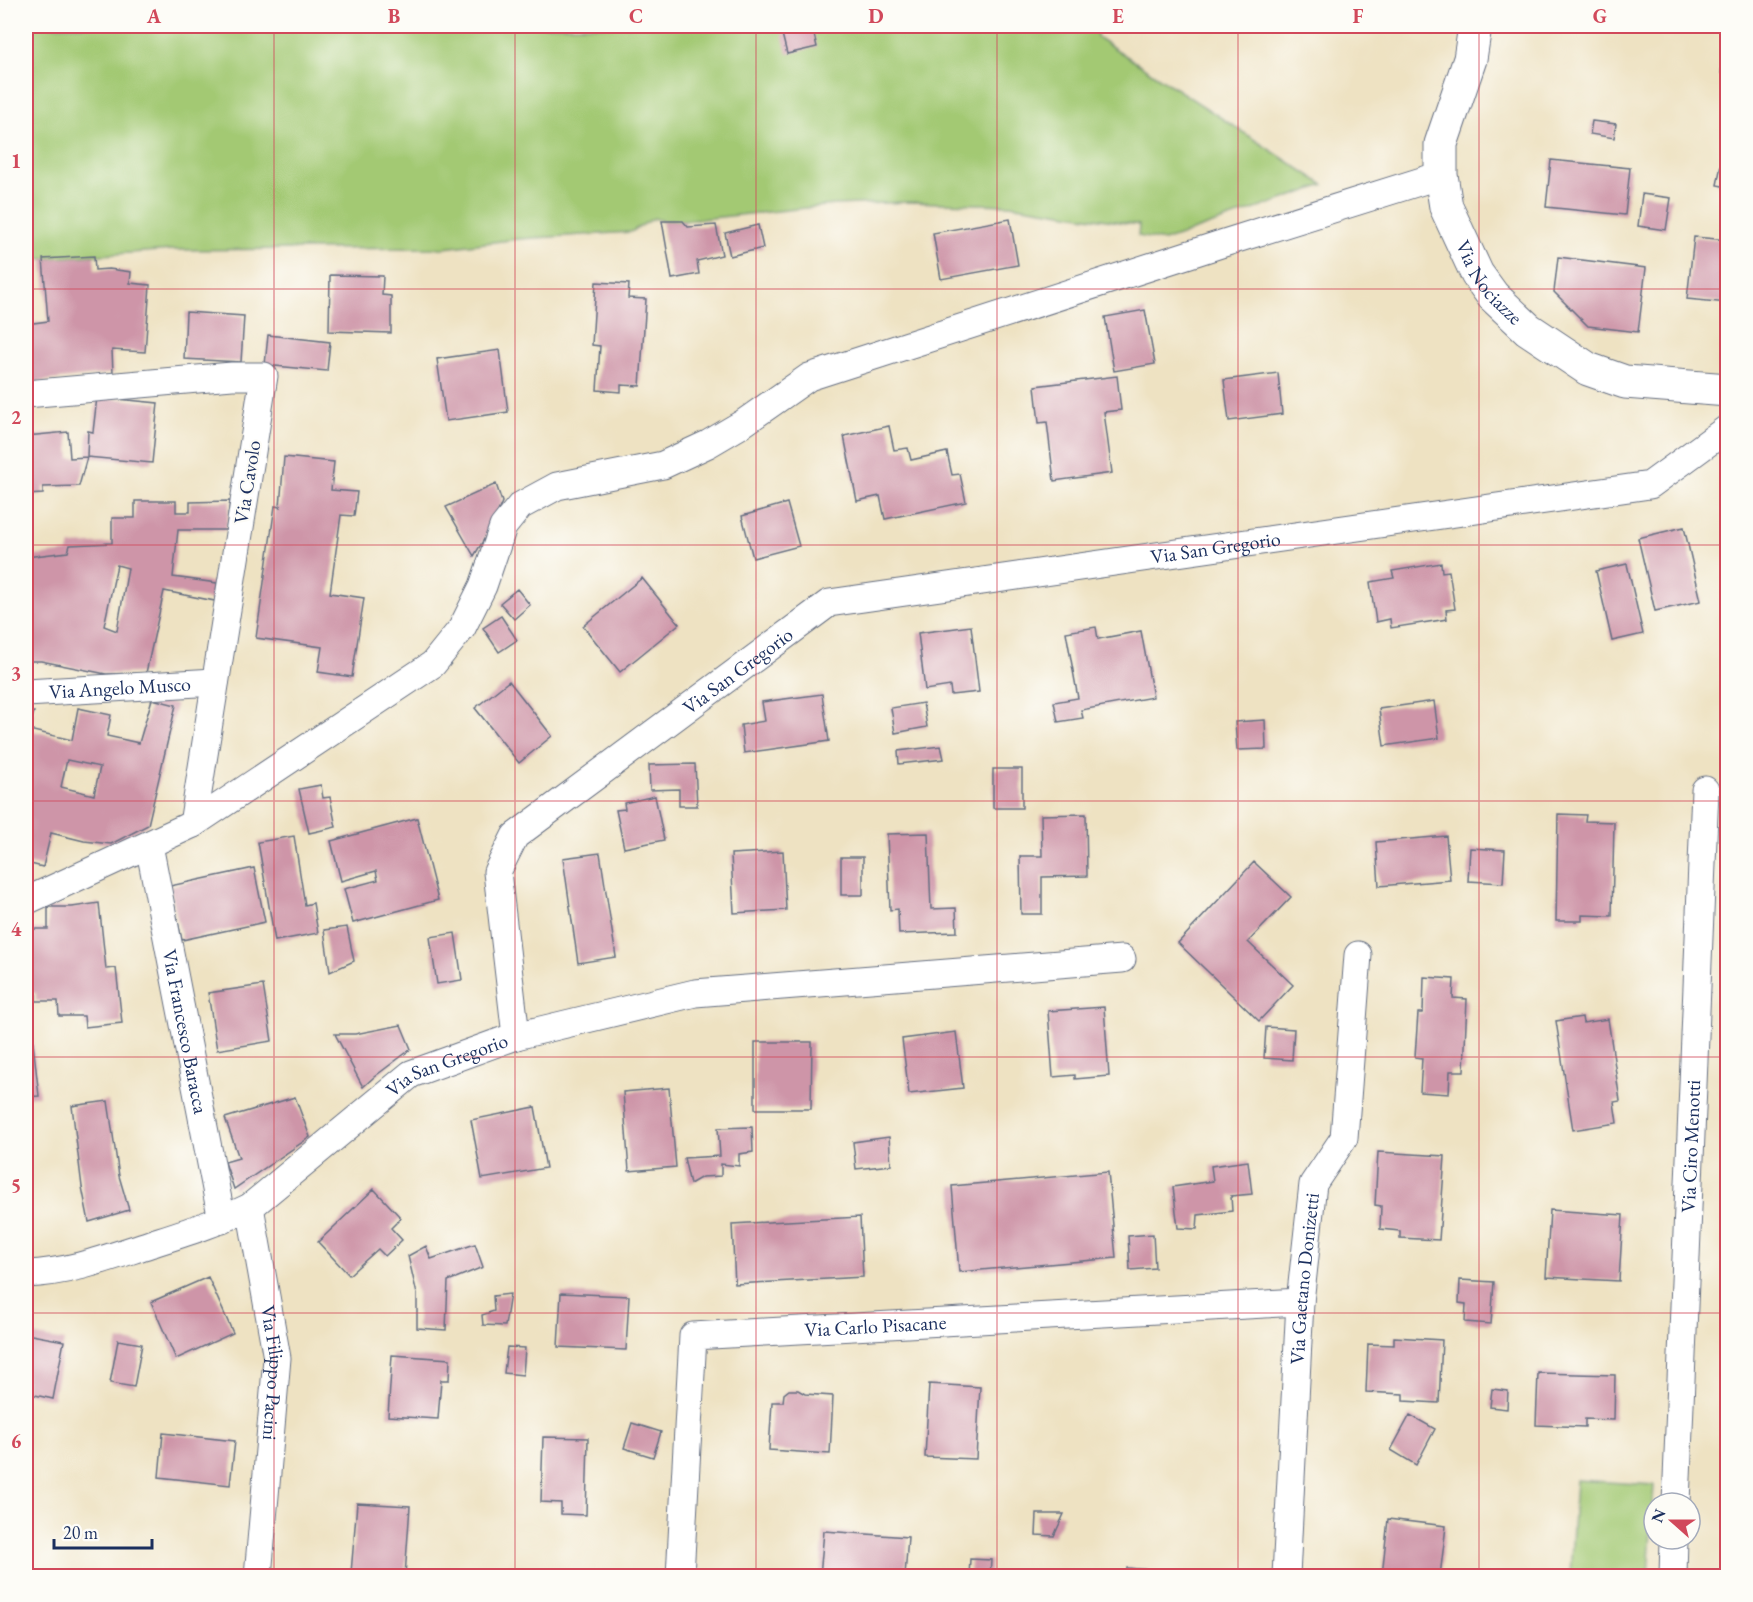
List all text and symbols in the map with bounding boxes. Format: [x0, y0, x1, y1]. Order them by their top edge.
text: A [146, 3, 162, 29]
text: B [388, 3, 400, 29]
text: C [629, 3, 643, 29]
text: D [868, 3, 884, 29]
text: E [1112, 3, 1124, 29]
text: F [1353, 3, 1364, 29]
text: G [1593, 3, 1607, 29]
text: 1 [11, 148, 21, 174]
street label: Via Nociazze [1450, 236, 1528, 330]
text: 2 [11, 404, 22, 430]
street label: Via Cavolo [228, 438, 266, 526]
street label: Via San Gregorio [1149, 525, 1282, 570]
street label: Via San Gregorio [677, 621, 798, 720]
text: 3 [11, 660, 21, 686]
street label: Via Angelo Musco [48, 670, 192, 705]
text: 4 [11, 916, 22, 942]
street label: Via Francesco Baracca [157, 947, 214, 1116]
street label: Via San Gregorio [380, 1027, 511, 1103]
street label: Via Ciro Menotti [1675, 1079, 1706, 1213]
text: 5 [11, 1172, 21, 1198]
street label: Via Gaetano Donizetti [1284, 1191, 1325, 1365]
street label: Via Filippo Pacini [255, 1303, 290, 1442]
street label: Via Carlo Pisacane [804, 1309, 947, 1343]
text: 6 [11, 1428, 22, 1454]
north arrow [1642, 1491, 1702, 1551]
text: N [1646, 1506, 1671, 1526]
scale bar [54, 1512, 152, 1550]
text: 20 m [63, 1521, 98, 1544]

